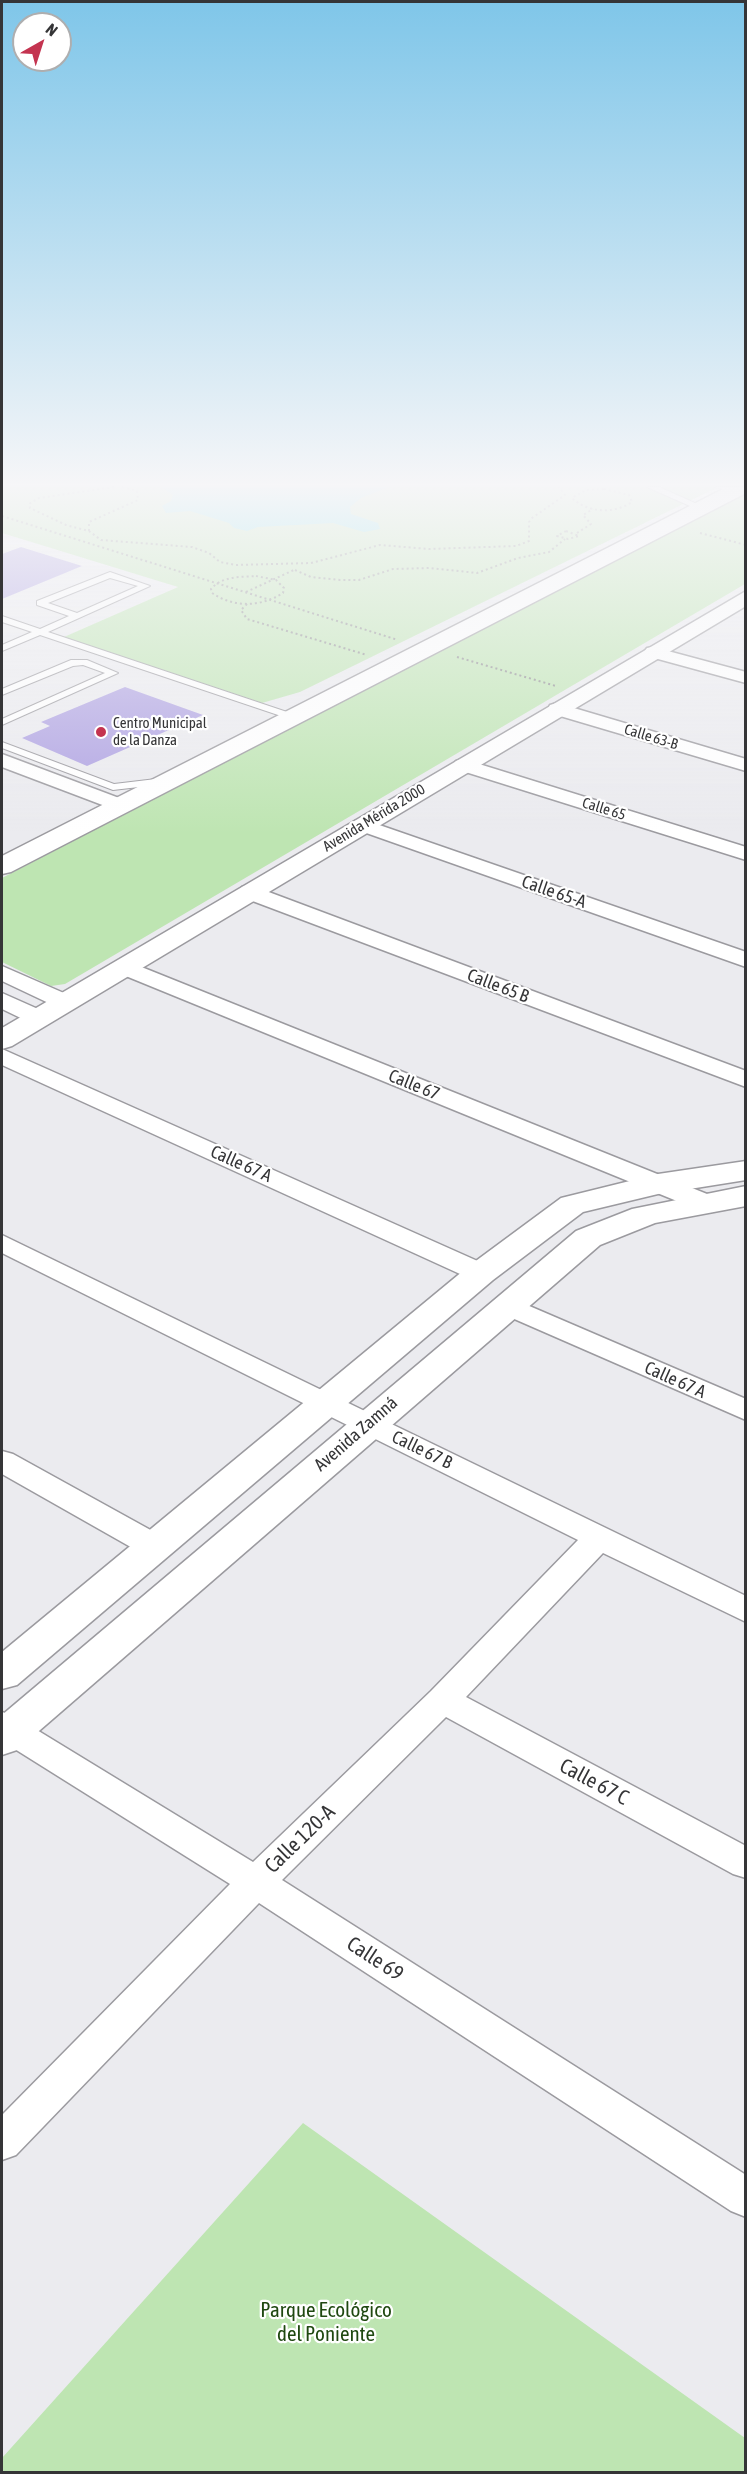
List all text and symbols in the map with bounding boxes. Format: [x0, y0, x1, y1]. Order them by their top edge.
north arrow [12, 12, 72, 72]
text: N [43, 20, 61, 40]
place label: Centro Municipal de la Danza [113, 714, 207, 749]
street label: Calle 63-B [622, 720, 680, 754]
marker: Centro Municipal de la Danza [94, 725, 108, 739]
street label: Avenida Mérida 2000 [320, 780, 428, 856]
street label: Calle 65 [580, 794, 628, 824]
street label: Calle 65-A [519, 871, 589, 913]
street label: Calle 65 B [464, 964, 532, 1008]
street label: Calle 67 [385, 1065, 443, 1105]
street label: Calle 67 A [207, 1141, 275, 1187]
street label: Calle 67 A [641, 1357, 709, 1403]
street label: Avenida Zamná [310, 1392, 402, 1476]
street label: Calle 67 B [388, 1426, 456, 1474]
street label: Calle 67 C [555, 1753, 633, 1811]
street label: Calle 120-A [260, 1799, 340, 1879]
street label: Calle 69 [342, 1931, 408, 1987]
park label: Parque Ecológico del Poniente [260, 2297, 392, 2347]

